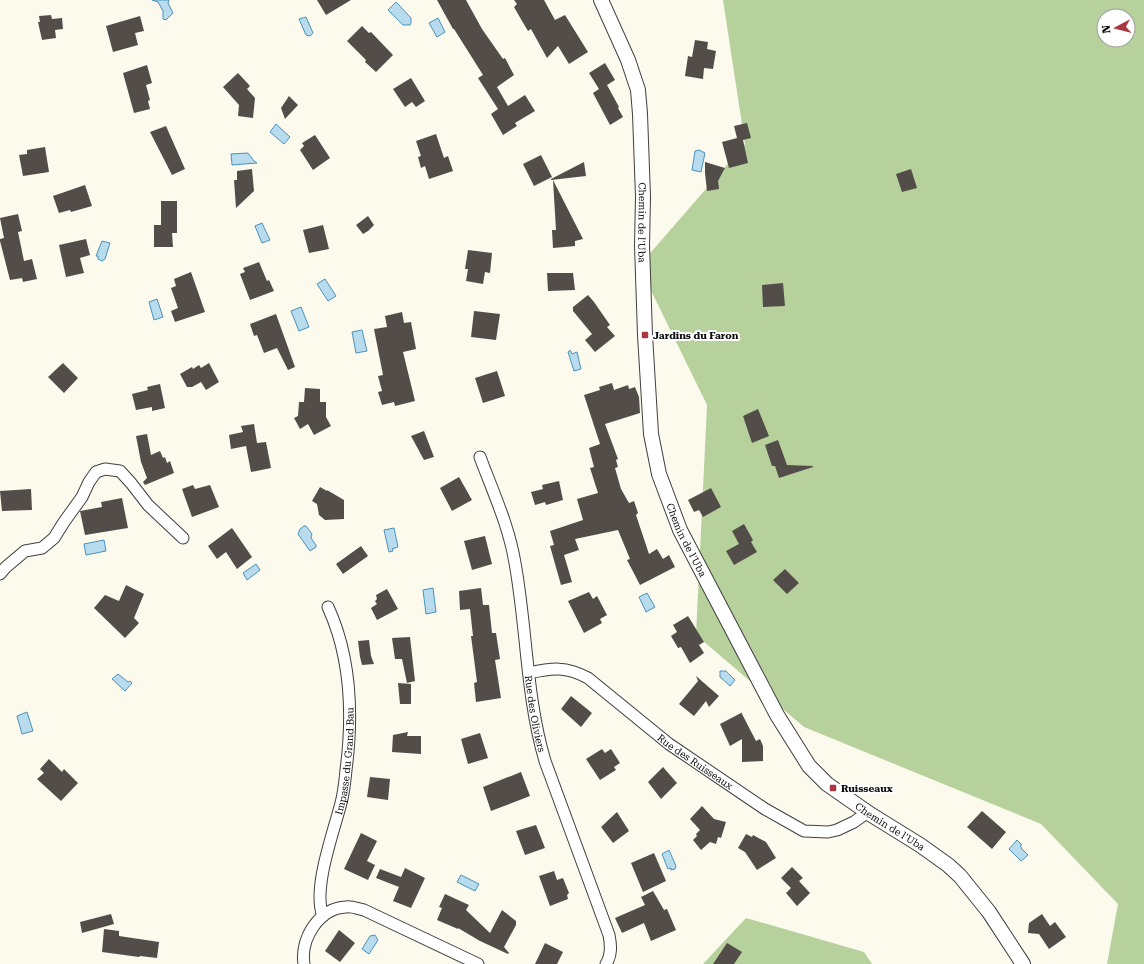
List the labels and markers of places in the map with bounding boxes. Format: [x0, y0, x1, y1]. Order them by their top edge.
marker: Jardins du Faron [640, 330, 650, 340]
place label: Jardins du Faron [653, 330, 739, 341]
marker: Ruisseaux [828, 783, 838, 793]
place label: Ruisseaux [841, 783, 893, 794]

